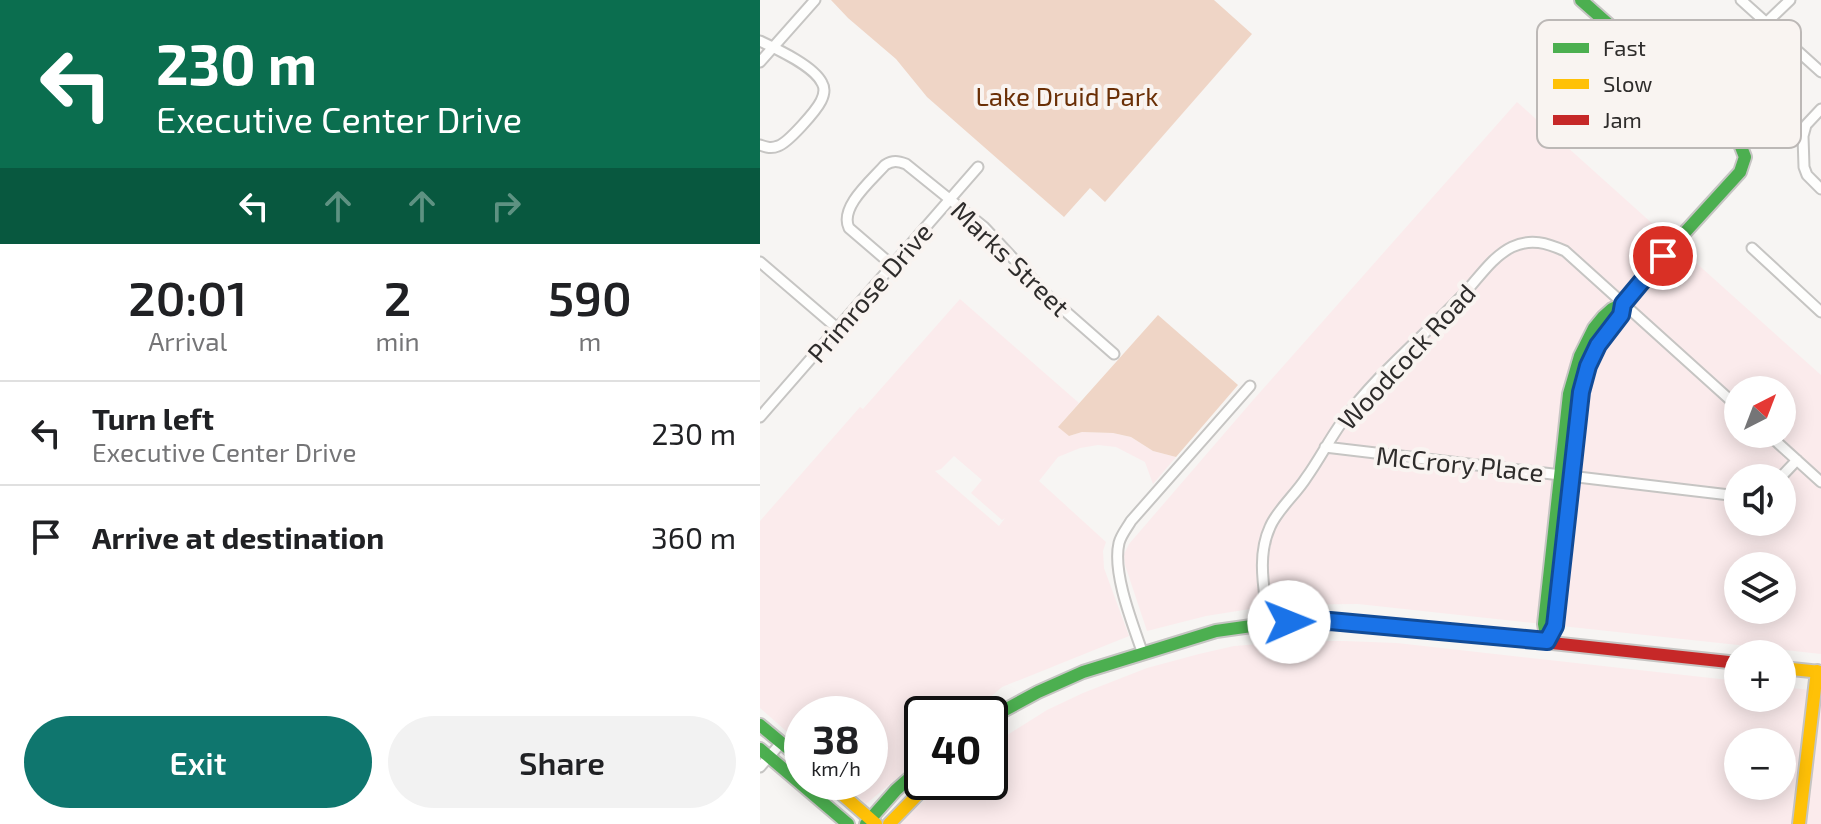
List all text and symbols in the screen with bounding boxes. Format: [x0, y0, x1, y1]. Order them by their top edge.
legend [1537, 20, 1801, 148]
text: 230 m [156, 29, 317, 96]
icon: left [24, 32, 128, 136]
text: Fast [1603, 34, 1646, 60]
text: Slow [1603, 70, 1652, 96]
park label: Lake Druid Park [975, 80, 1159, 111]
text: Executive Center Drive [156, 97, 522, 140]
text: Jam [1603, 106, 1642, 132]
icon: left [232, 184, 276, 228]
icon: ahead [316, 184, 360, 228]
icon: ahead [400, 184, 444, 228]
icon: right [484, 184, 528, 228]
street label: Marks Street [946, 194, 1077, 322]
street label: Primrose Drive [800, 216, 938, 368]
pin [1629, 222, 1697, 290]
icon: arrive [1641, 234, 1685, 278]
text: 20:01 [128, 268, 247, 326]
text: 2 [384, 268, 411, 326]
text: 590 [548, 268, 632, 326]
street label: Woodcock Road [1331, 277, 1481, 435]
text: Arrival [148, 325, 227, 356]
text: min [375, 325, 420, 356]
text: m [578, 325, 601, 356]
north arrow [1724, 376, 1796, 448]
map controls [1724, 376, 1796, 800]
text: Turn left [92, 400, 214, 436]
icon: left [24, 411, 68, 455]
text: 230 m [651, 415, 736, 451]
text: Executive Center Drive [92, 436, 356, 467]
street label: McCrory Place [1375, 439, 1545, 487]
button: sound [1724, 464, 1796, 536]
icon: arrive [24, 515, 68, 559]
text: Arrive at destination [92, 519, 384, 555]
text: 360 m [651, 519, 736, 555]
button: layers [1724, 552, 1796, 624]
position arrow [1247, 580, 1331, 664]
button: + [1724, 640, 1796, 712]
speed limit sign: 40 [904, 696, 1008, 800]
text: 38 [812, 714, 860, 762]
button: Exit [24, 716, 372, 808]
button: Share [388, 716, 736, 808]
button: − [1724, 728, 1796, 800]
text: km/h [811, 756, 861, 780]

